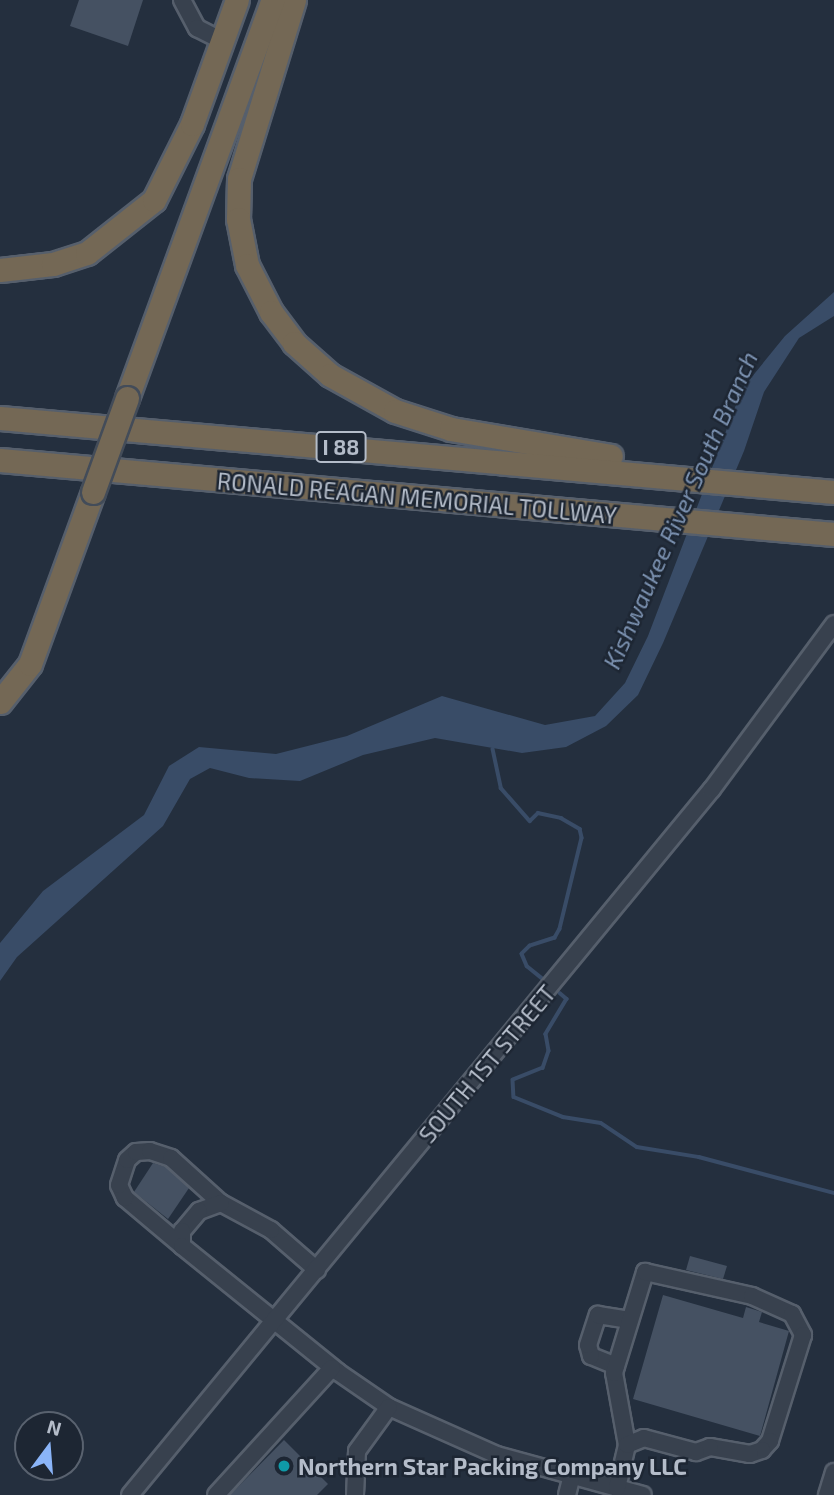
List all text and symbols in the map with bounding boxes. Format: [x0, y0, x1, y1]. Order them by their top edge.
water label: Kishwaukee River South Branch [597, 347, 763, 673]
road number: I 88 [315, 430, 367, 464]
street label: RONALD REAGAN MEMORIAL TOLLWAY [215, 467, 619, 529]
street label: SOUTH 1ST STREET [413, 979, 561, 1149]
north arrow [14, 1411, 84, 1481]
text: N [45, 1414, 64, 1440]
place label: Northern Star Packing Company LLC [298, 1452, 688, 1480]
marker: Northern Star Packing Company LLC [276, 1458, 292, 1474]

